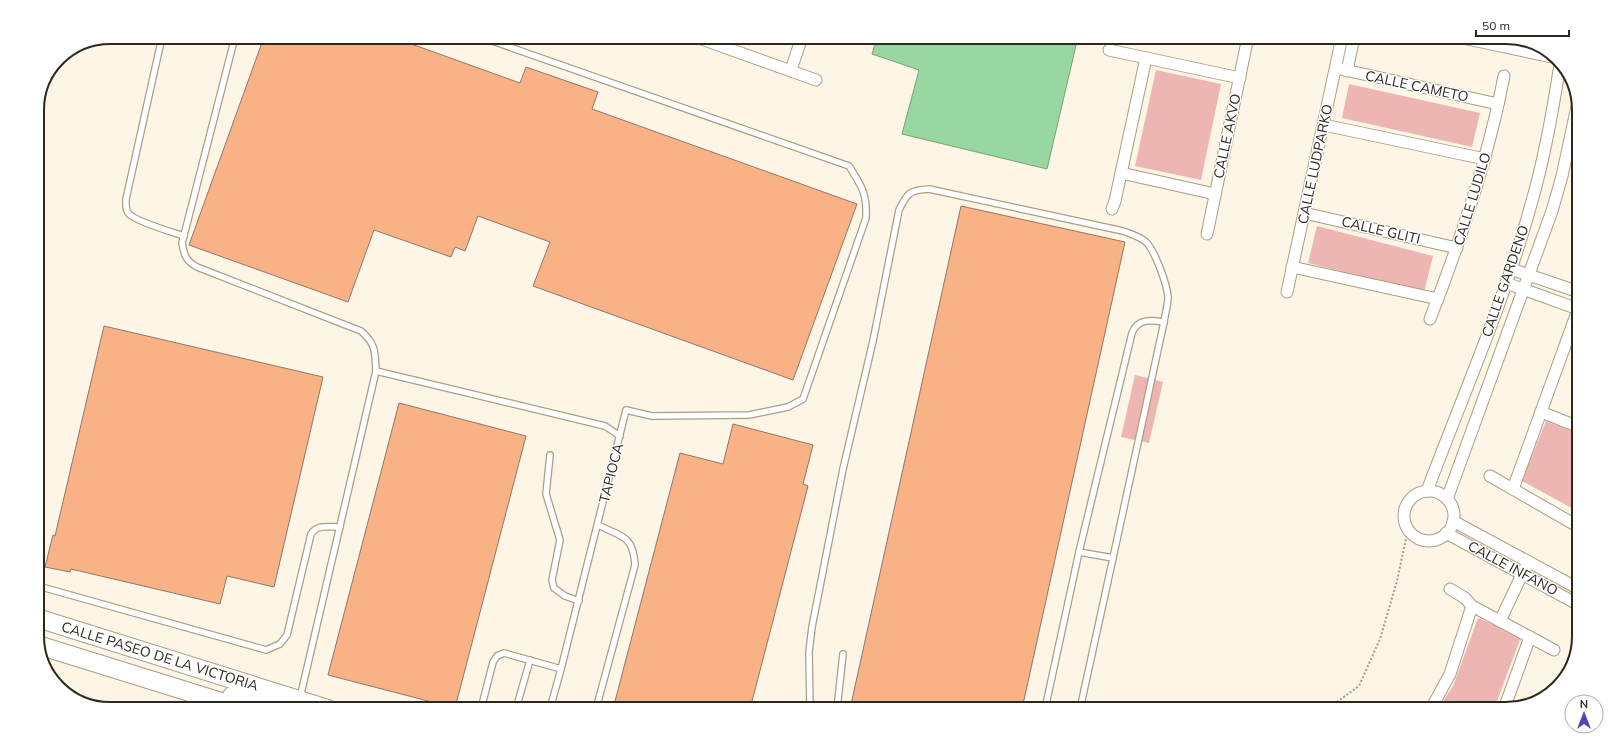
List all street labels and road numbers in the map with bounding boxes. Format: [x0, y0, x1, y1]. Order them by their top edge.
street label: CALLE CAMETO [1364, 66, 1470, 106]
street label: CALLE AKVO [1209, 92, 1245, 180]
street label: CALLE LUDPARKO [1294, 102, 1336, 226]
street label: CALLE LUDILO [1449, 150, 1495, 248]
street label: CALLE GLITI [1340, 212, 1422, 248]
street label: CALLE GARDENO [1477, 223, 1533, 339]
street label: TAPIOCA [595, 441, 627, 505]
street label: CALLE INFANO [1465, 537, 1561, 599]
street label: CALLE PASEO DE LA VICTORIA [59, 617, 261, 695]

